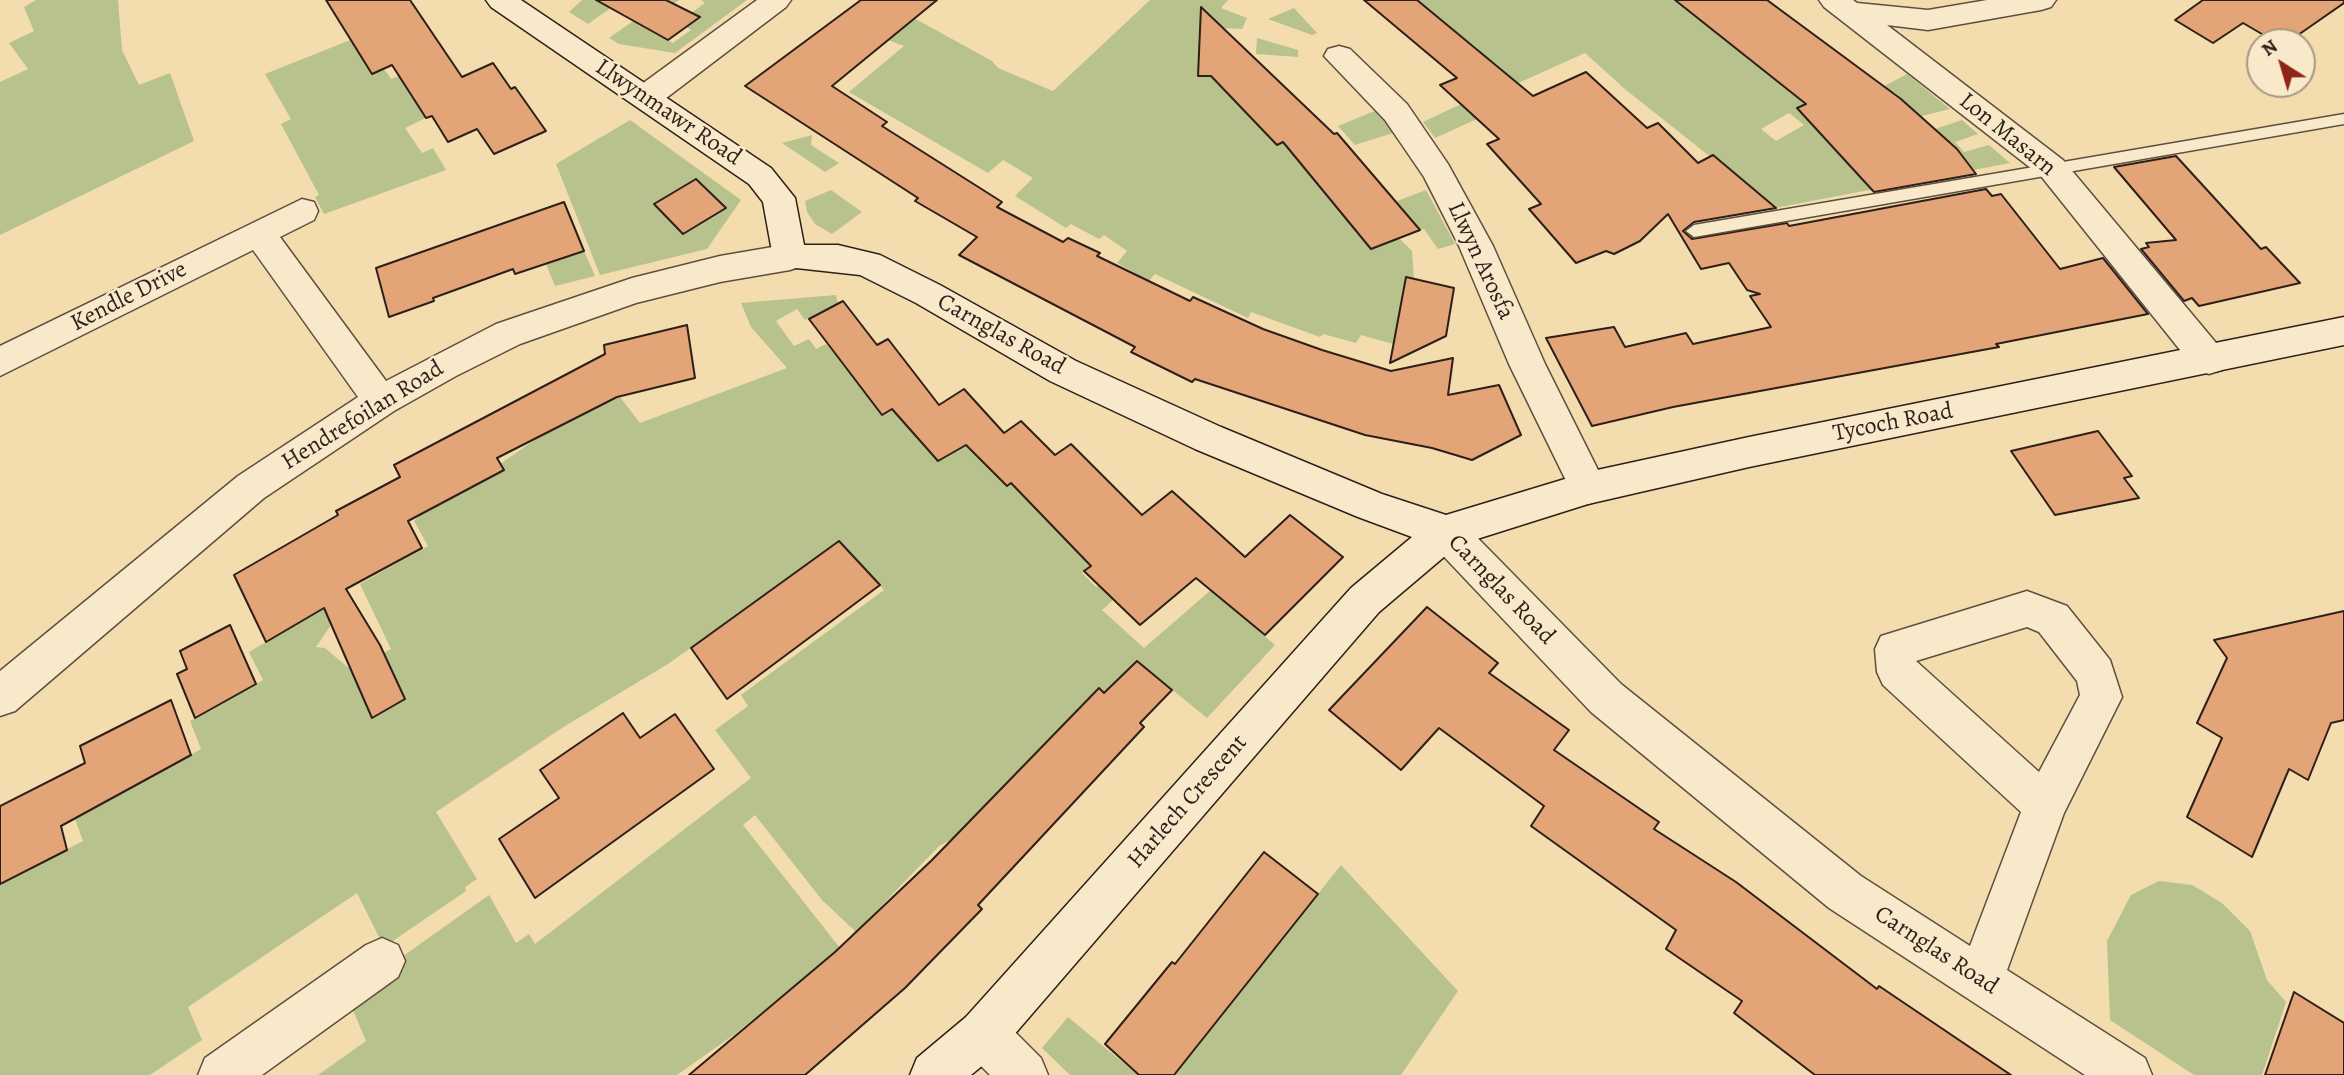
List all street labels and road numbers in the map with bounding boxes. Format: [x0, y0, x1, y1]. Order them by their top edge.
street label: Llwynmawr Road [589, 53, 747, 173]
street label: Lon Masarn [1953, 87, 2061, 183]
street label: Llwyn Arosfa [1440, 198, 1520, 324]
street label: Kendle Drive [66, 255, 192, 339]
street label: Carnglas Road [932, 288, 1070, 382]
street label: Hendrefoilan Road [277, 355, 449, 477]
street label: Tycoch Road [1831, 397, 1955, 449]
street label: Carnglas Road [1441, 529, 1561, 651]
street label: Harlech Crescent [1122, 729, 1254, 875]
street label: Carnglas Road [1869, 900, 2003, 1002]

